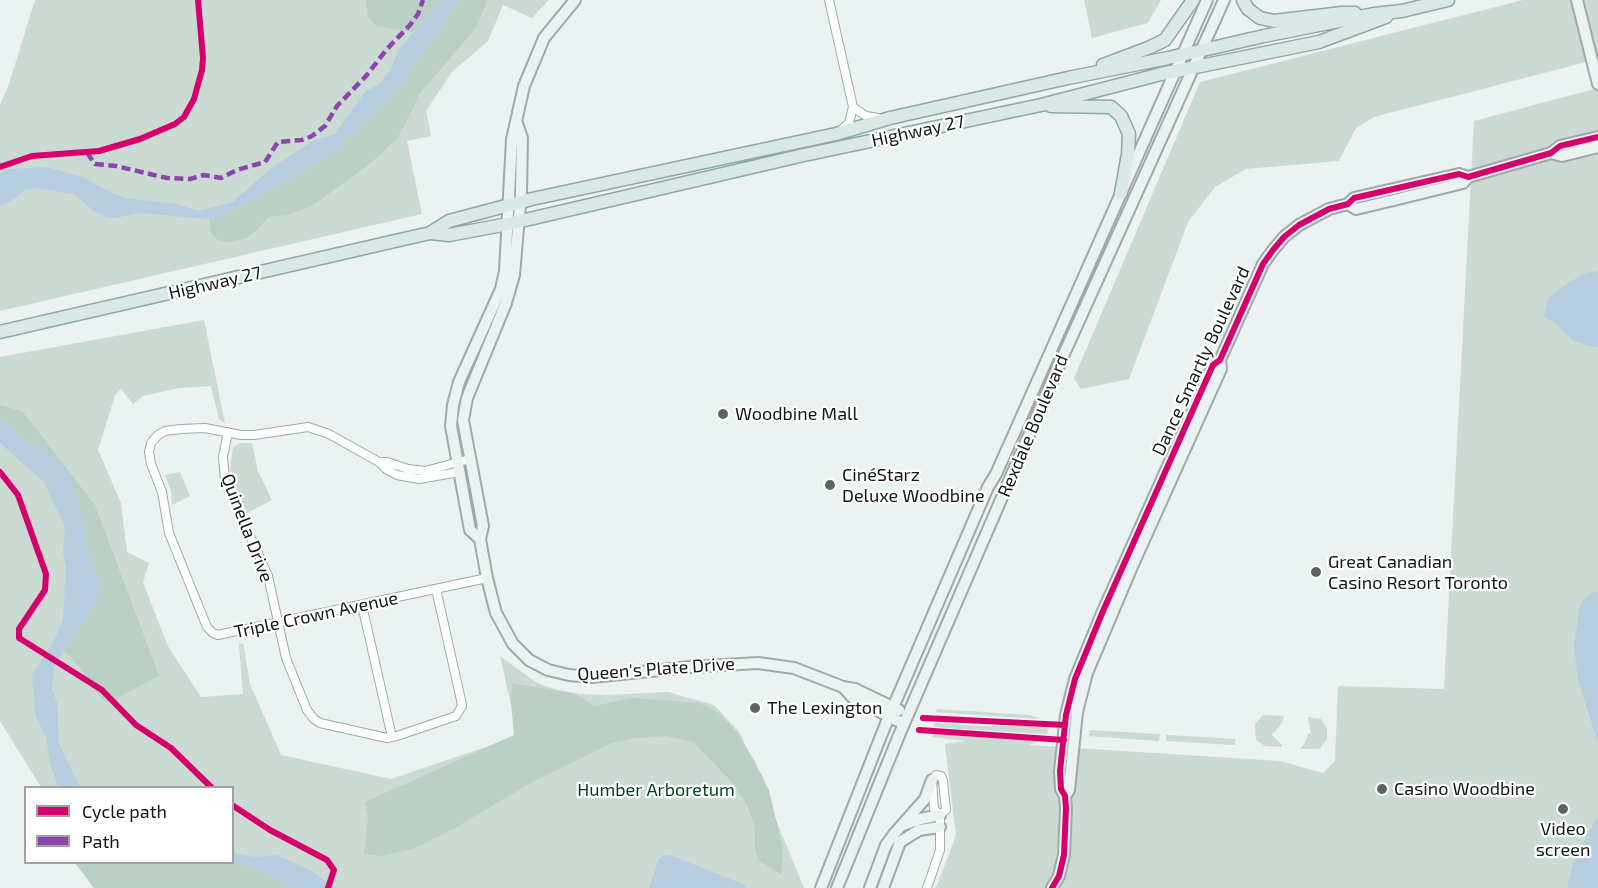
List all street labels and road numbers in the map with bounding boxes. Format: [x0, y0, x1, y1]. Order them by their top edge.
street label: Highway 27 [870, 111, 966, 151]
street label: Highway 27 [167, 262, 263, 304]
street label: Dance Smartly Boulevard [1148, 263, 1254, 459]
street label: Rexdale Boulevard [993, 352, 1073, 500]
street label: Quinella Drive [216, 471, 278, 585]
street label: Triple Crown Avenue [232, 587, 400, 643]
street label: Queen's Plate Drive [576, 653, 736, 685]

